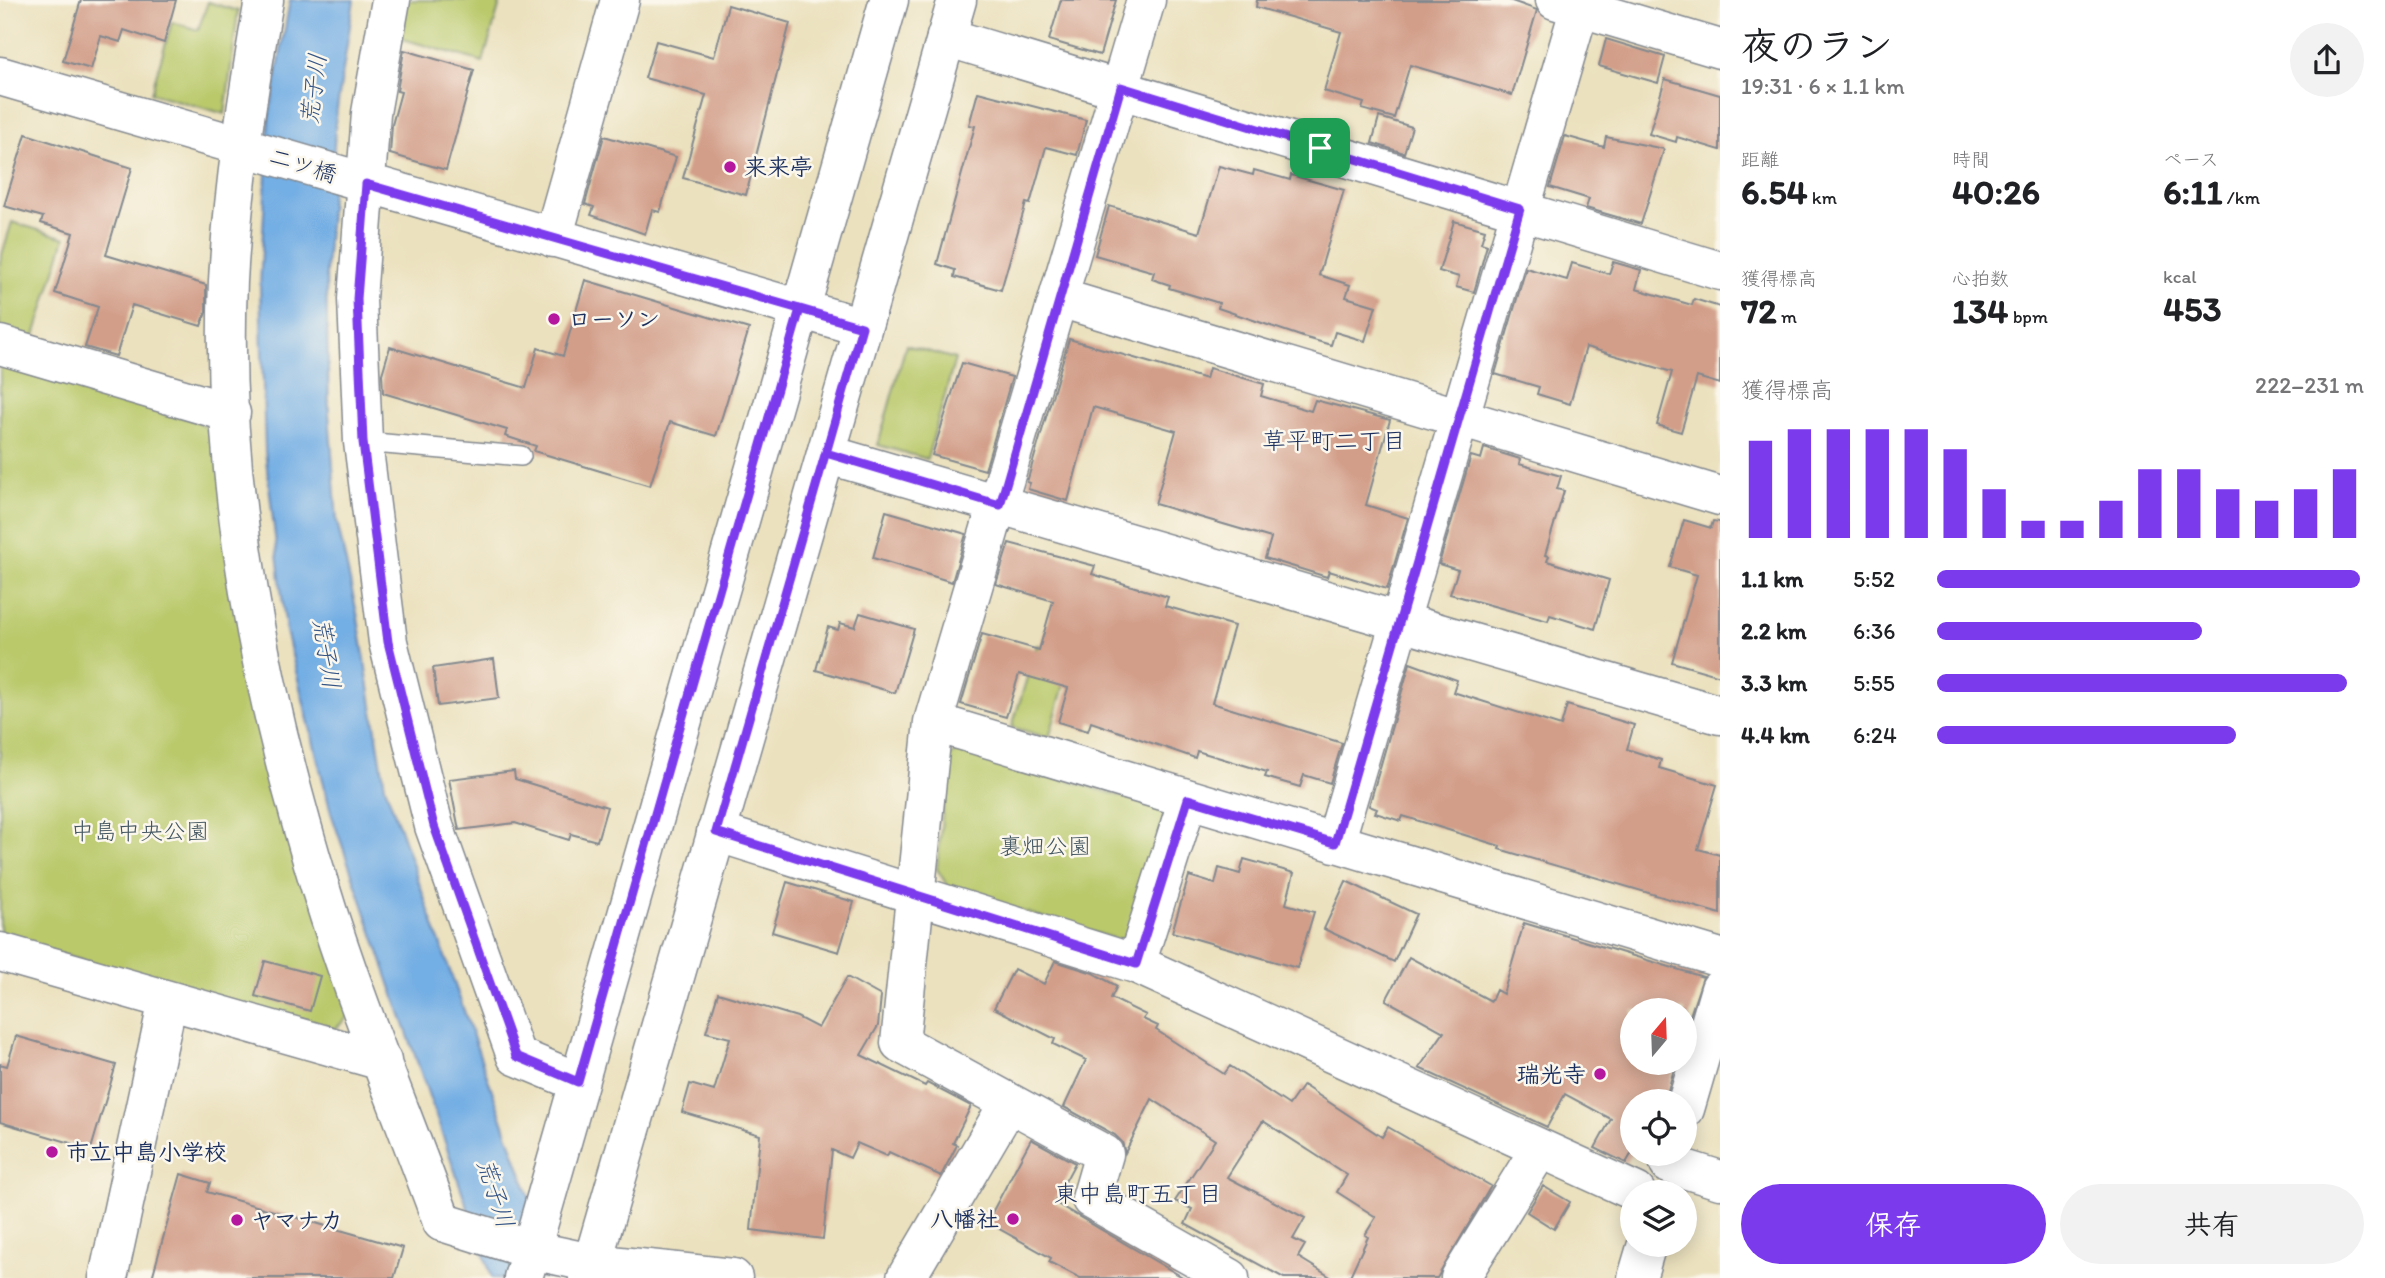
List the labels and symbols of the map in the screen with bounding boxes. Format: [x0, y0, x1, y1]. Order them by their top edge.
water label: 荒子川 [294, 52, 332, 126]
pin [1290, 118, 1350, 178]
street label: 二ツ橋 [266, 142, 340, 188]
place label: 来来亭 [744, 153, 813, 181]
marker: 来来亭 [722, 159, 738, 175]
place label: ローソン [568, 305, 660, 333]
marker: ローソン [546, 311, 562, 327]
district label: 草平町二丁目 [1262, 426, 1406, 455]
water label: 荒子川 [307, 615, 347, 691]
park label: 中島中央公園 [71, 817, 209, 845]
park label: 裏畑公園 [999, 832, 1091, 860]
north arrow [1620, 998, 1698, 1074]
place label: 瑞光寺 [1517, 1060, 1586, 1088]
marker: 瑞光寺 [1592, 1066, 1608, 1082]
place label: 市立中島小学校 [66, 1138, 227, 1166]
marker: 市立中島小学校 [44, 1144, 60, 1160]
water label: 荒子川 [471, 1154, 521, 1232]
district label: 東中島町五丁目 [1054, 1179, 1222, 1208]
place label: 八幡社 [930, 1205, 999, 1233]
place label: ヤマナカ [251, 1206, 343, 1234]
marker: 八幡社 [1005, 1211, 1021, 1227]
marker: ヤマナカ [229, 1212, 245, 1228]

